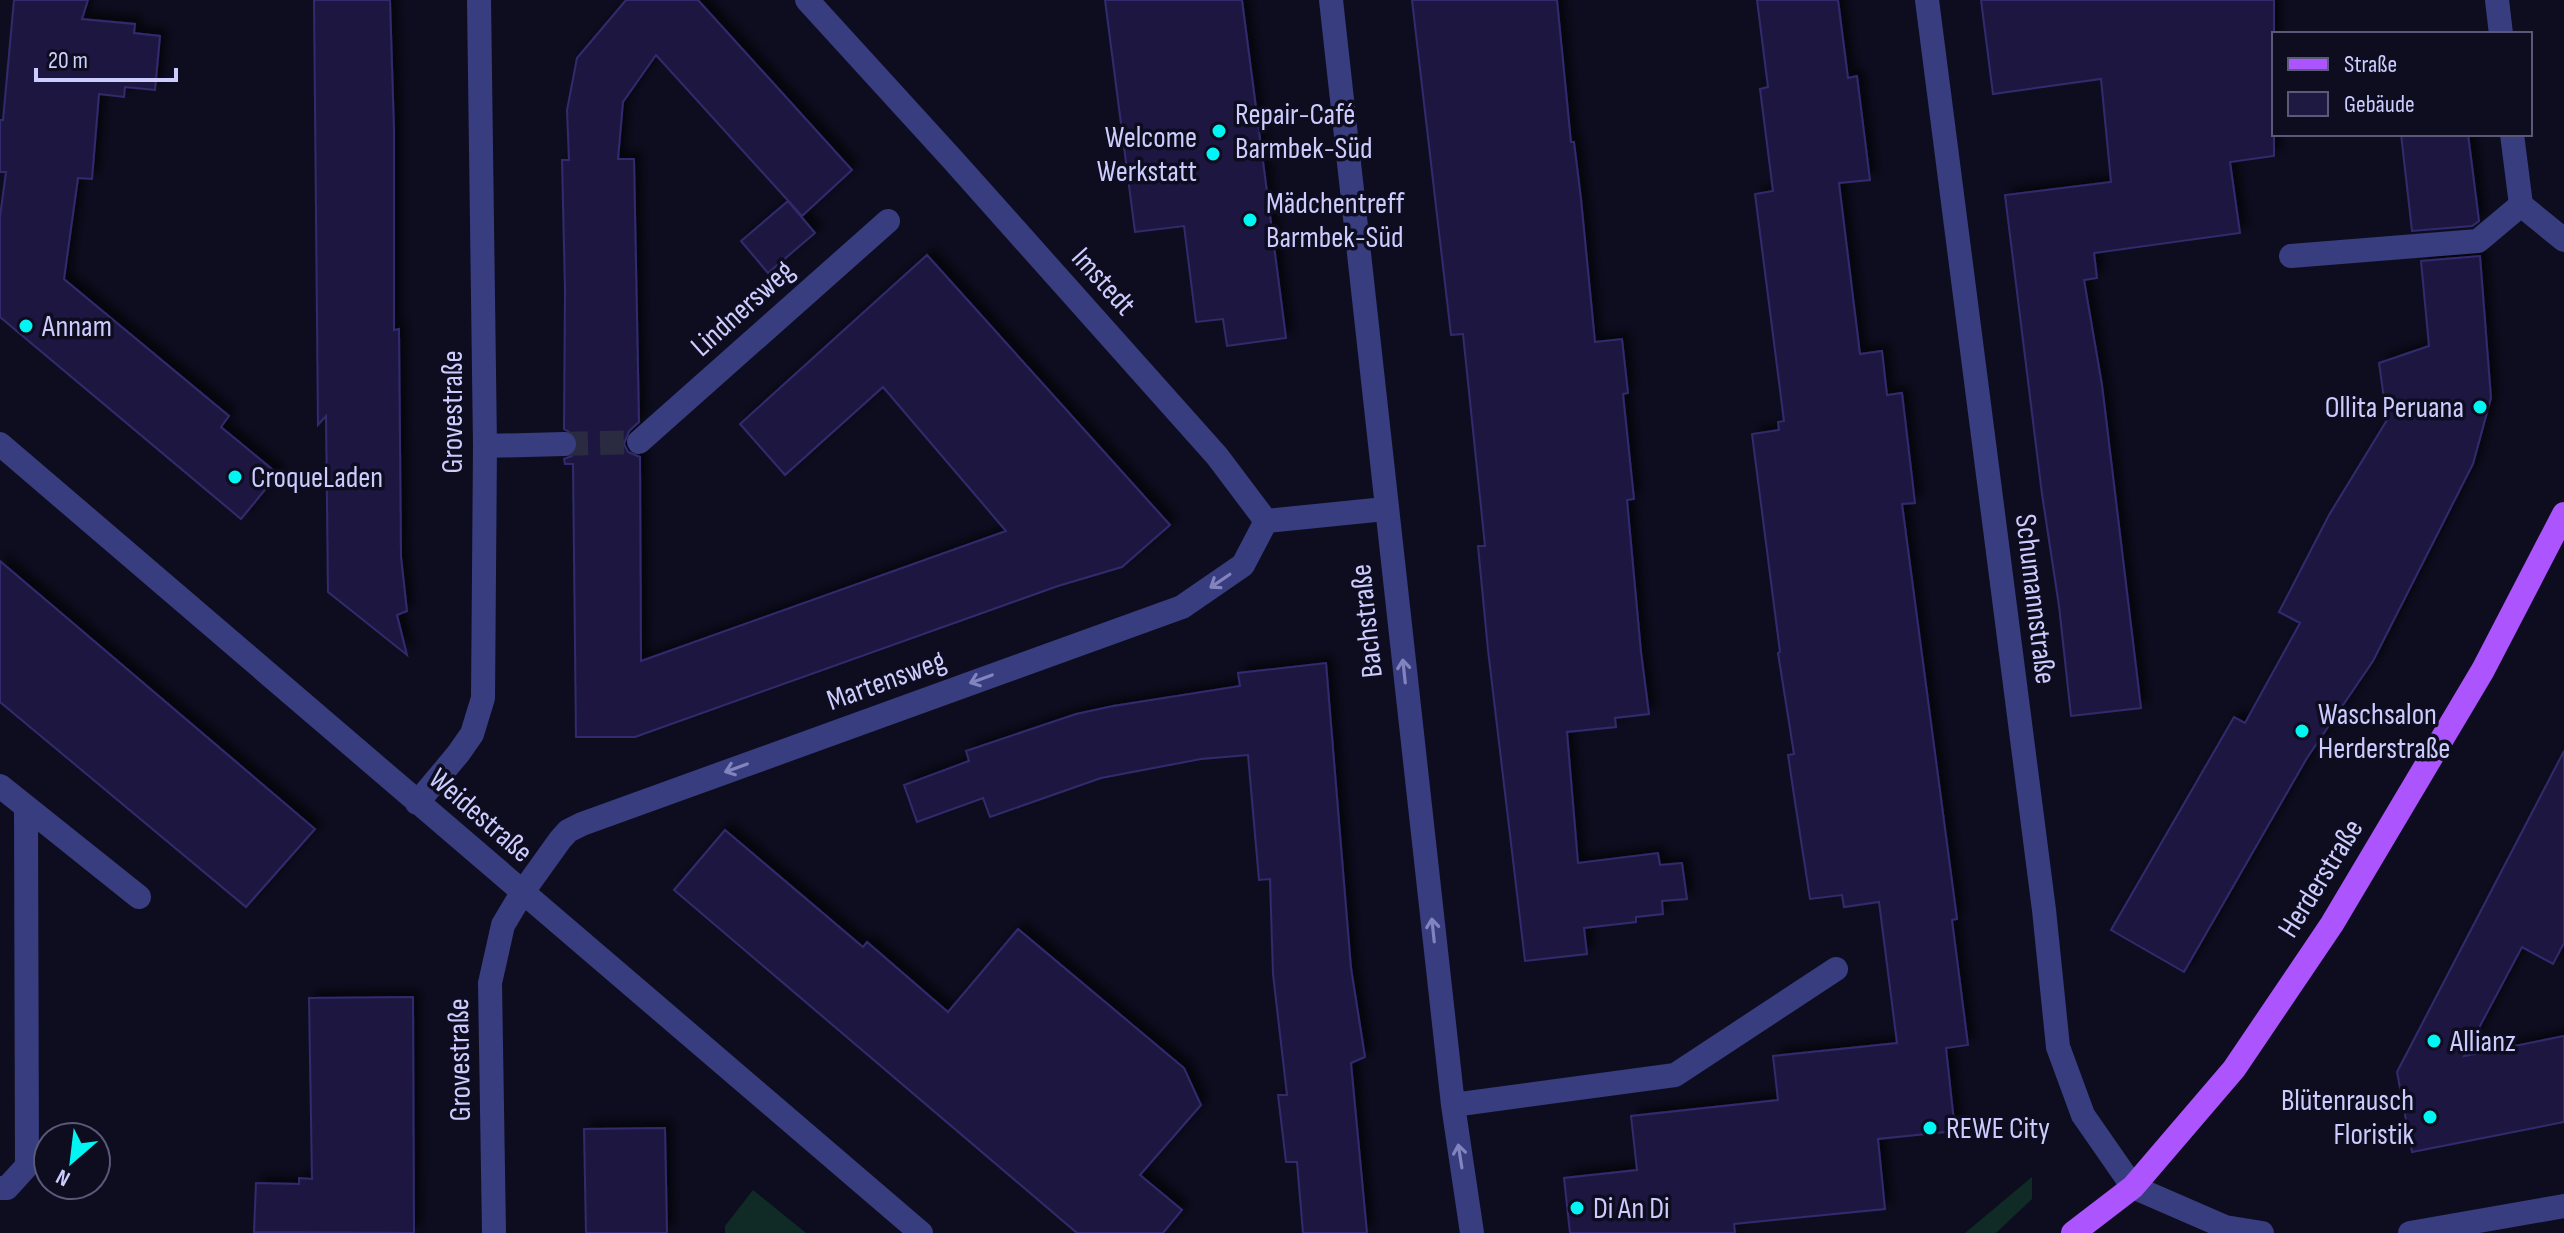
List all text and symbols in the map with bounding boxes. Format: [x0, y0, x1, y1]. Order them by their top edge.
scale bar [36, 32, 176, 82]
legend [2272, 32, 2532, 136]
text: 20 m [48, 46, 88, 75]
text: Straße [2344, 50, 2397, 79]
text: Gebäude [2344, 90, 2415, 119]
place label: Repair-Café Barmbek-Süd [1235, 97, 1372, 167]
place label: Welcome Werkstatt [1097, 120, 1197, 190]
marker: Repair-Café Barmbek-Süd [1210, 122, 1228, 140]
marker: Welcome Werkstatt [1204, 145, 1222, 163]
place label: Mädchentreff Barmbek-Süd [1266, 186, 1405, 256]
marker: Mädchentreff Barmbek-Süd [1241, 211, 1259, 229]
street label: Imstedt [1064, 240, 1143, 323]
street label: Lindnersweg [684, 253, 802, 364]
place label: Annam [41, 309, 112, 345]
marker: Annam [17, 317, 35, 335]
street label: Grovestraße [435, 350, 471, 474]
place label: Ollita Peruana [2325, 390, 2464, 426]
marker: Ollita Peruana [2471, 398, 2489, 416]
place label: CroqueLaden [251, 460, 383, 496]
marker: CroqueLaden [226, 468, 244, 486]
street label: Schumannstraße [2007, 512, 2063, 686]
street label: Bachstraße [1343, 562, 1391, 680]
one-way arrow [1210, 573, 1232, 589]
street label: Martensweg [822, 643, 951, 719]
one-way arrow [1396, 659, 1411, 685]
one-way arrow [969, 673, 994, 688]
place label: Waschsalon Herderstraße [2318, 697, 2450, 767]
marker: Waschsalon Herderstraße [2293, 722, 2311, 740]
street label: Weidestraße [421, 761, 540, 871]
one-way arrow [725, 762, 749, 776]
street label: Herderstraße [2270, 813, 2371, 944]
one-way arrow [1425, 917, 1440, 944]
street label: Grovestraße [441, 998, 479, 1122]
place label: Allianz [2449, 1024, 2516, 1060]
marker: Allianz [2425, 1032, 2443, 1050]
place label: Blütenrausch Floristik [2281, 1083, 2415, 1153]
marker: Blütenrausch Floristik [2421, 1108, 2439, 1126]
place label: REWE City [1946, 1111, 2050, 1147]
marker: REWE City [1921, 1119, 1939, 1137]
north arrow [32, 1121, 112, 1201]
one-way arrow [1452, 1144, 1467, 1169]
text: N [52, 1163, 75, 1192]
place label: Di An Di [1593, 1191, 1669, 1227]
marker: Di An Di [1568, 1199, 1586, 1217]

